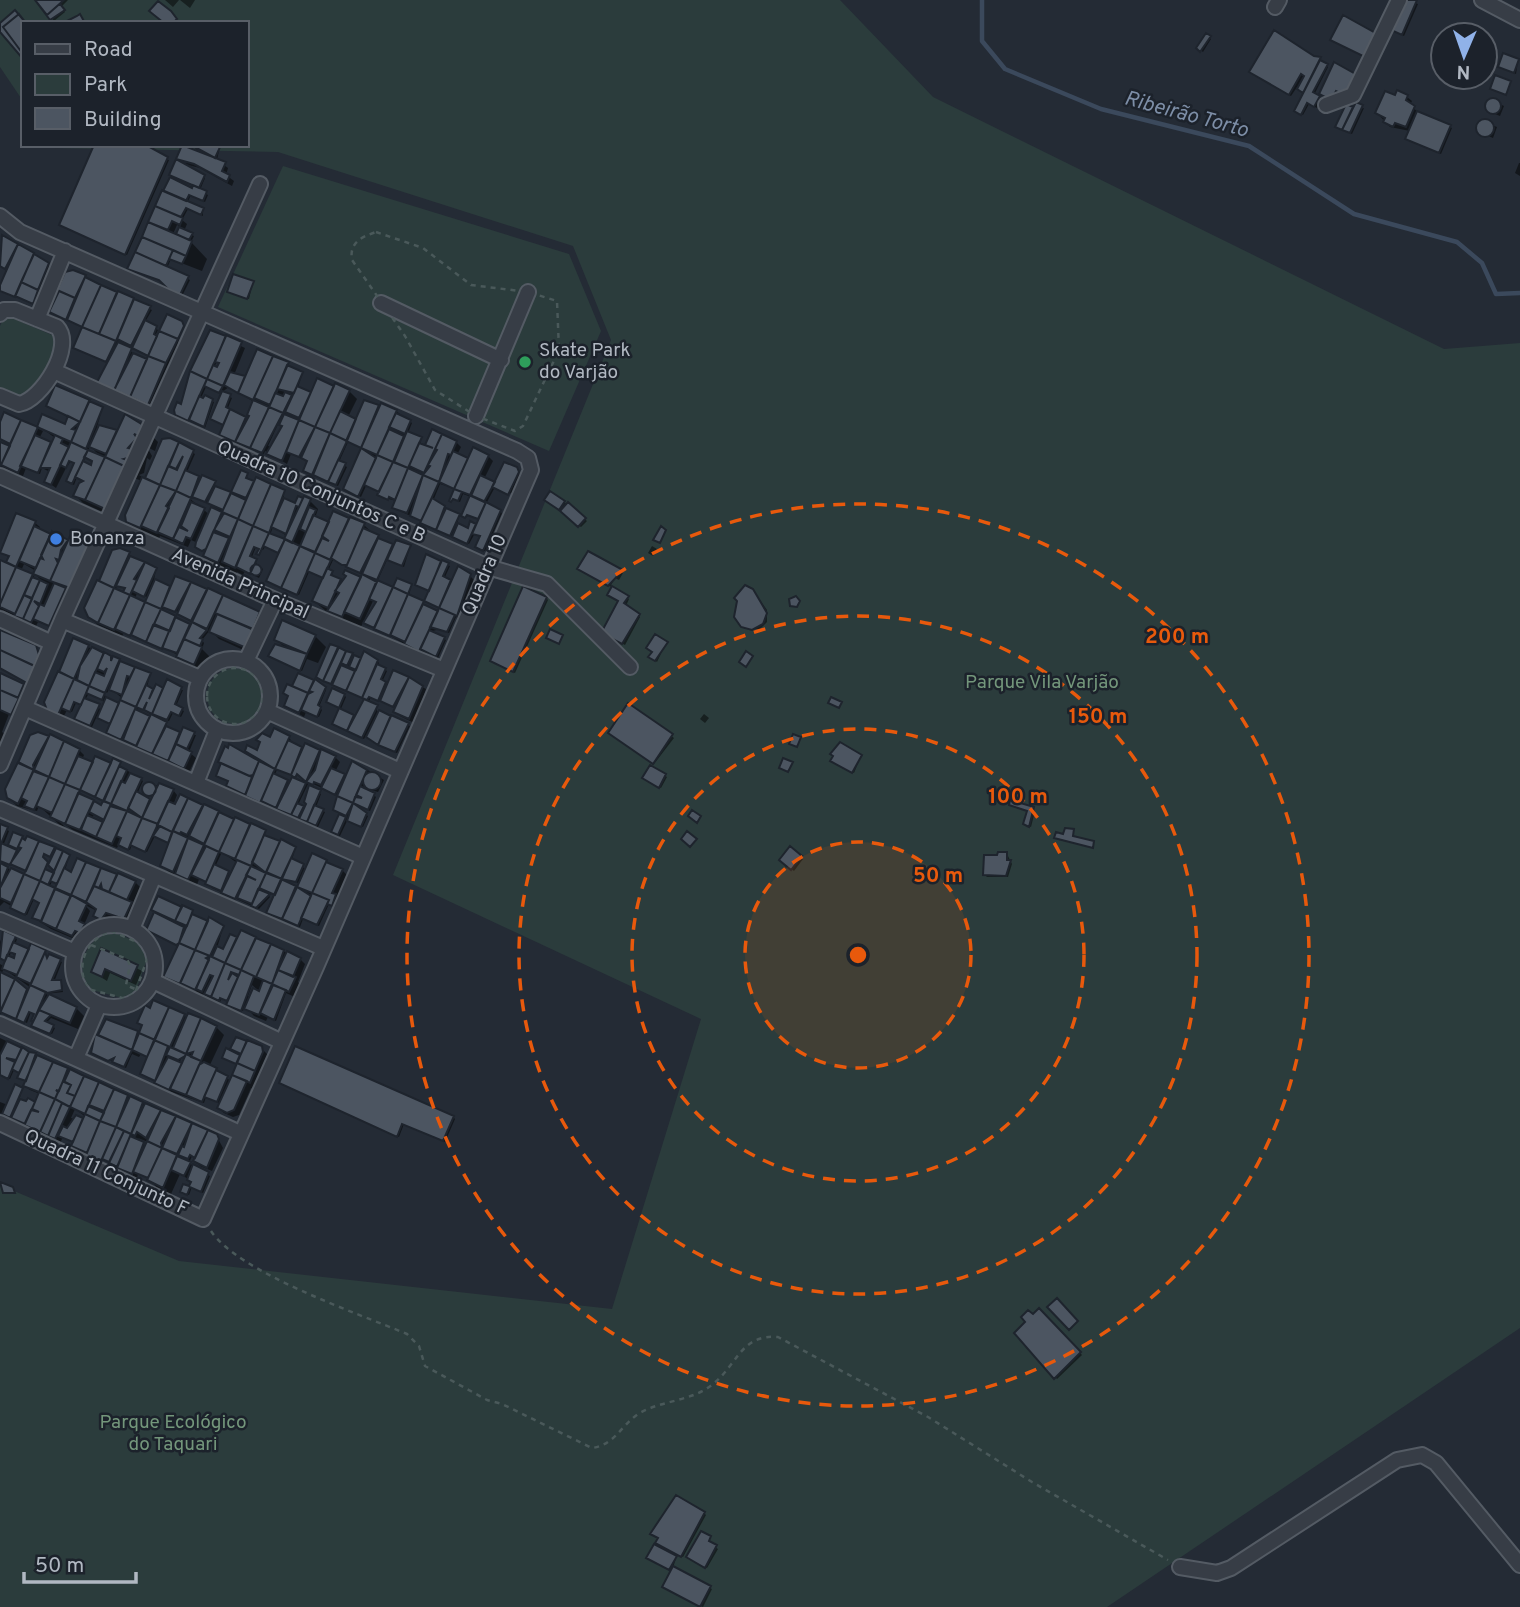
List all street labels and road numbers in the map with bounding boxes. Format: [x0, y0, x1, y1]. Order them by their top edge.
street label: Quadra 10 Conjuntos C e B [213, 435, 429, 549]
street label: Quadra 10 [457, 531, 513, 619]
street label: Avenida Principal [168, 543, 312, 625]
street label: Quadra 11 Conjunto F [20, 1124, 192, 1222]

